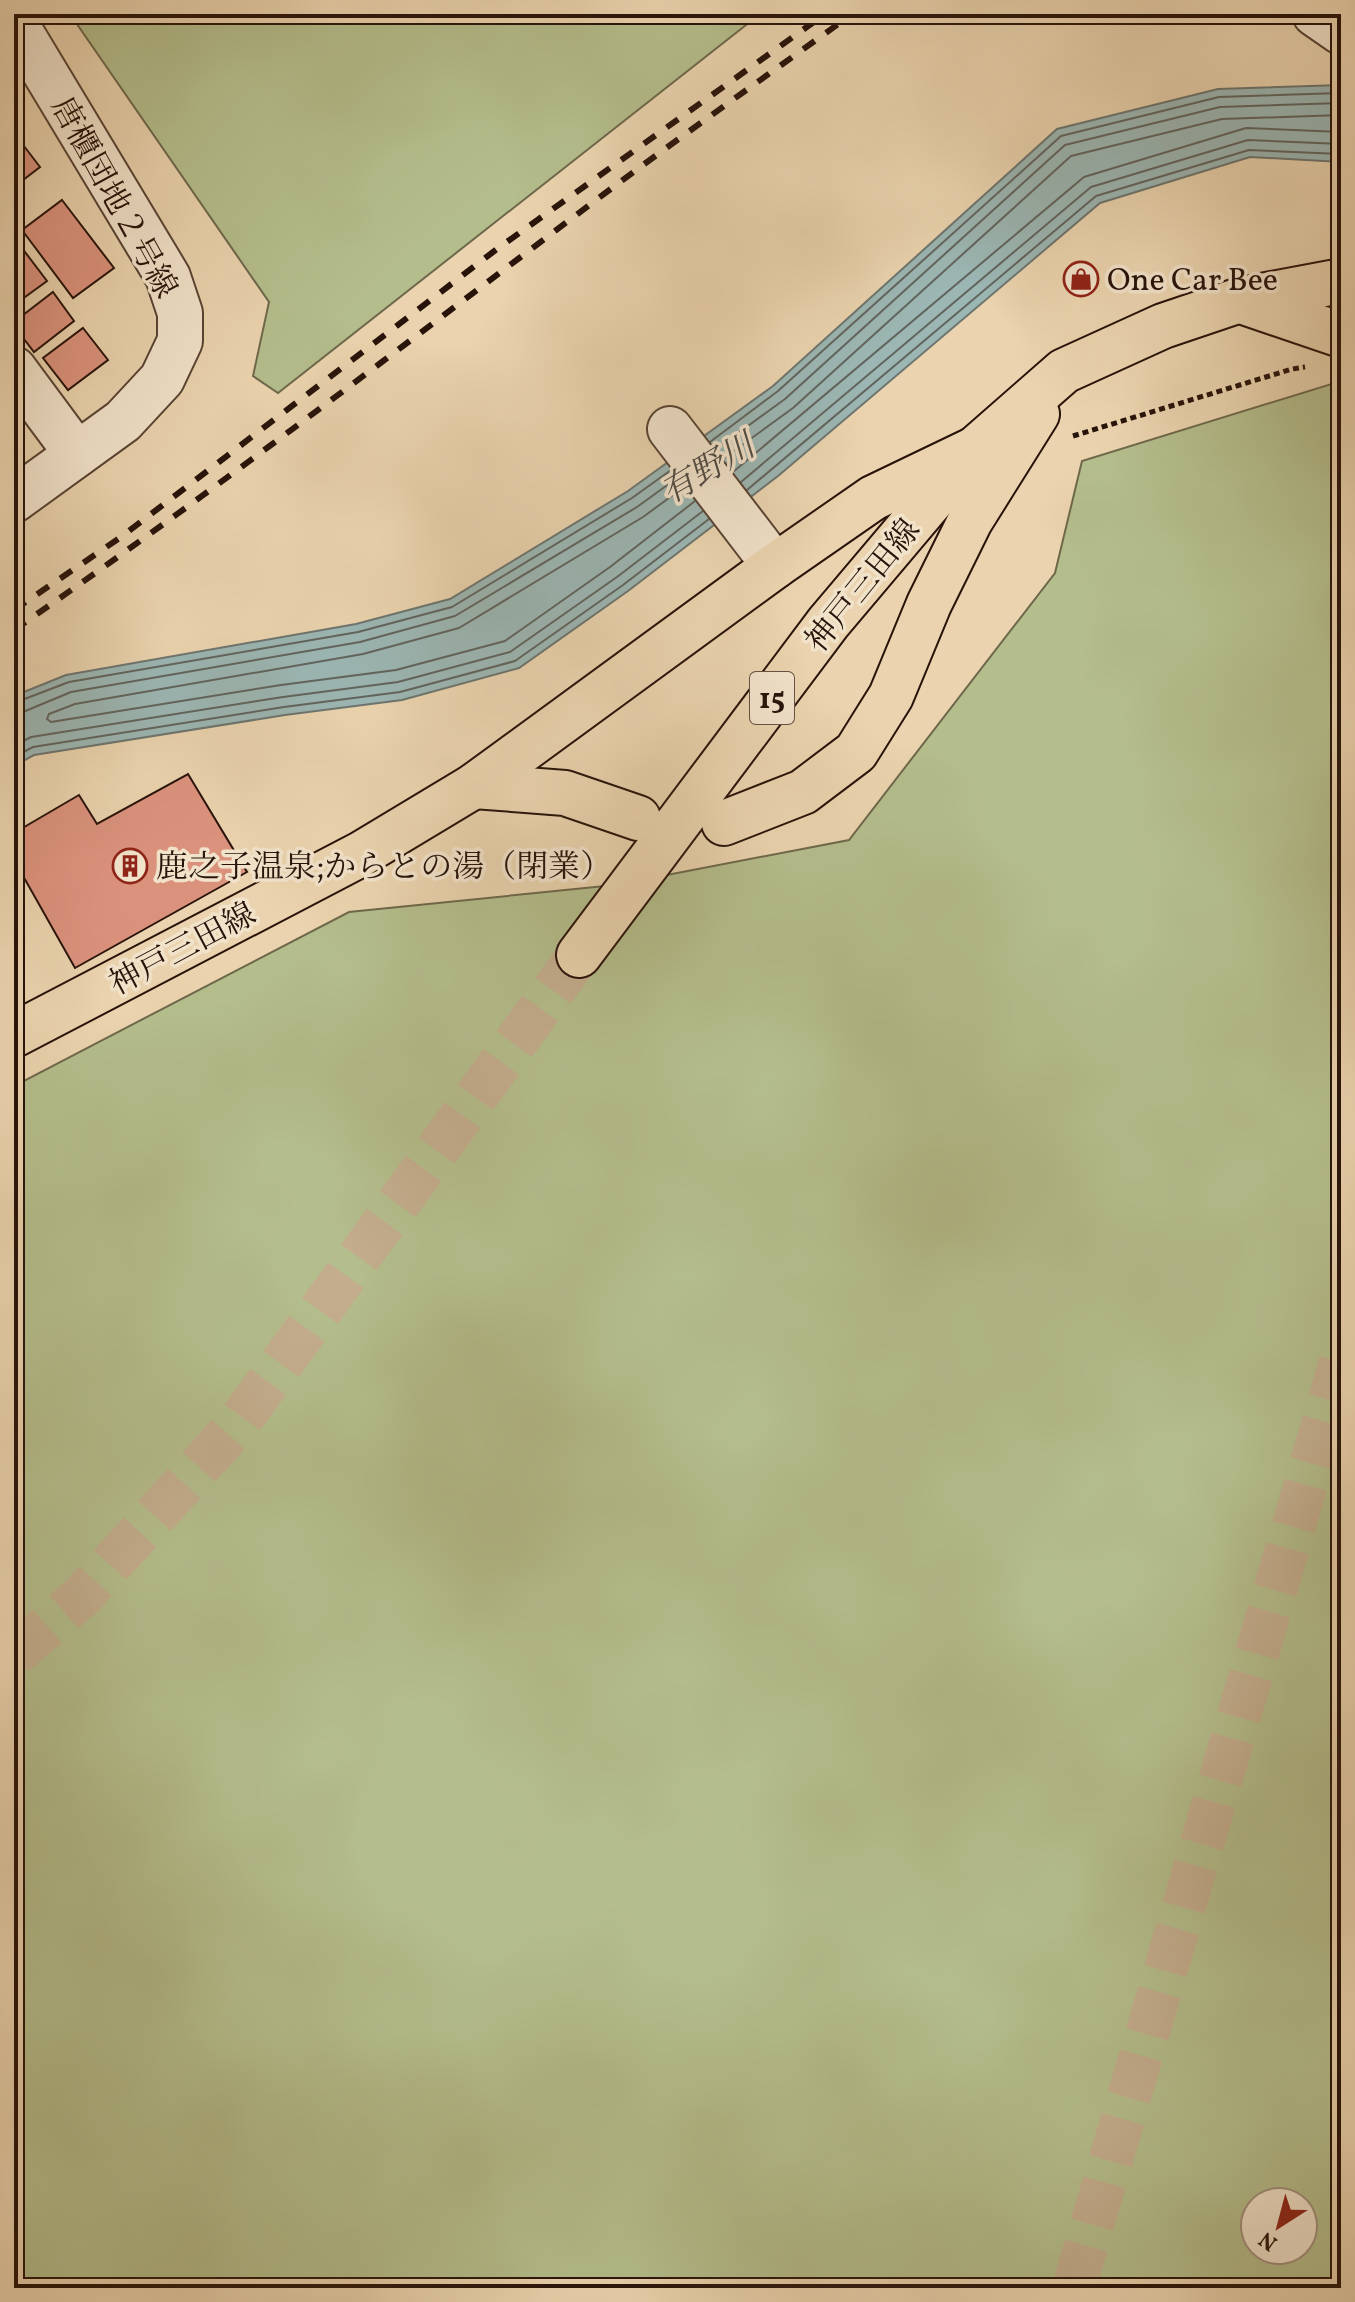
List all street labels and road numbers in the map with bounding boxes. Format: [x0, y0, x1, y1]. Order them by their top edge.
street label: 唐櫃団地２号線 [39, 90, 186, 307]
street label: 神戸三田線 [797, 511, 932, 663]
road number: 15 [750, 672, 794, 724]
street label: 神戸三田線 [102, 894, 264, 1008]

